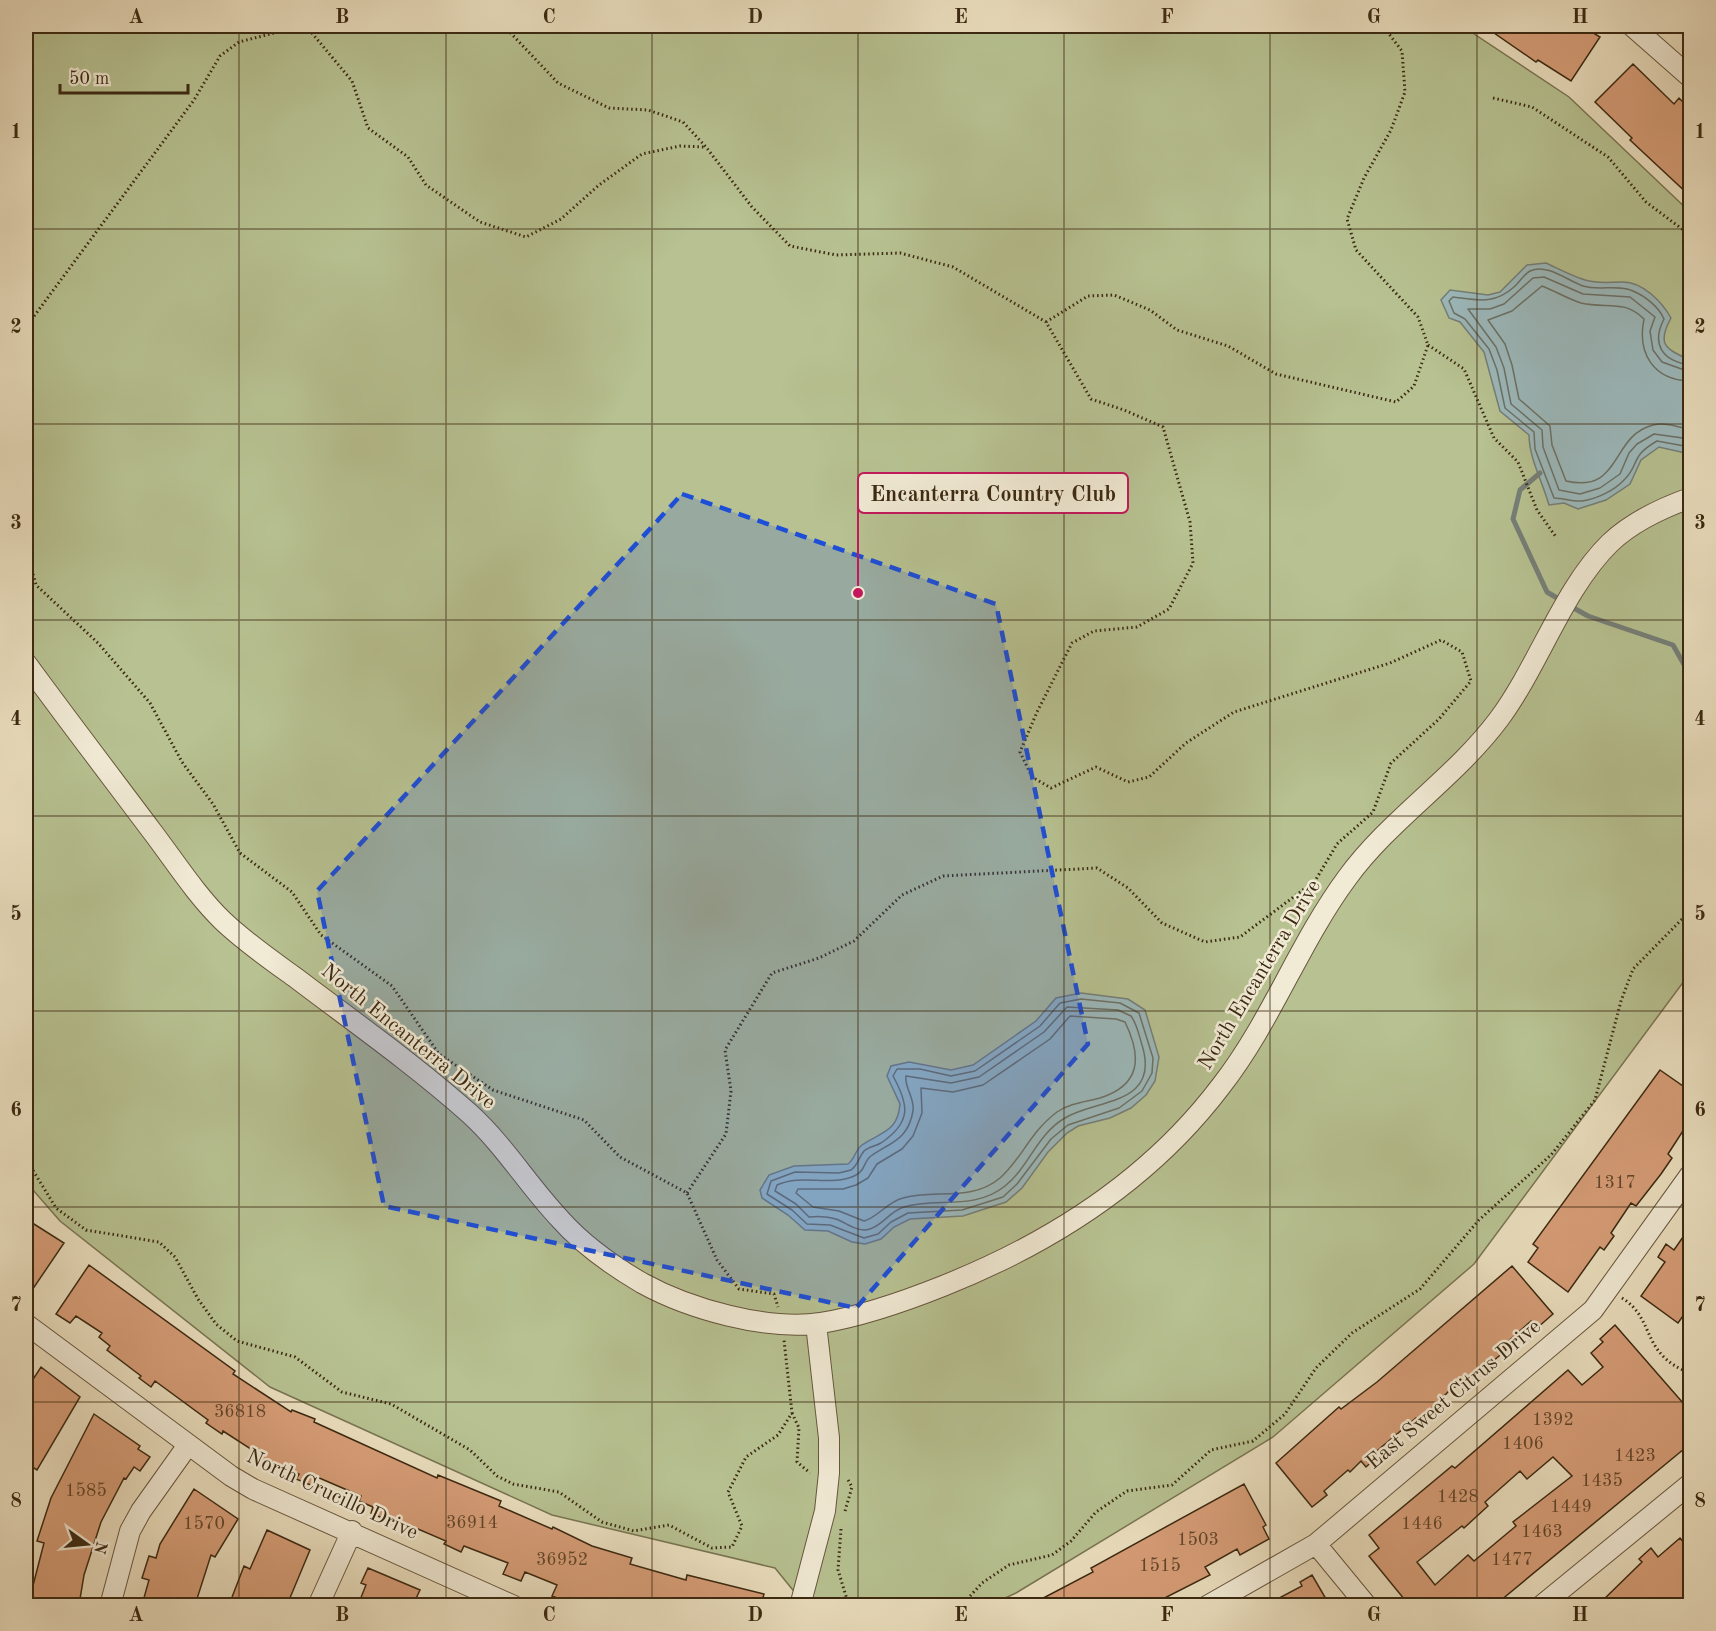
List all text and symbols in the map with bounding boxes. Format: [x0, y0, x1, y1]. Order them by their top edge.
text: A [128, 8, 144, 28]
text: B [335, 8, 349, 28]
text: C [542, 8, 556, 28]
text: D [747, 8, 763, 28]
text: E [954, 8, 968, 28]
text: F [1160, 8, 1174, 28]
text: G [1367, 8, 1381, 28]
text: H [1572, 8, 1588, 28]
scale bar [60, 57, 188, 95]
text: 50 m [69, 70, 109, 88]
text: 1 [10, 123, 22, 143]
text: 1 [1694, 123, 1706, 143]
text: 2 [10, 318, 22, 338]
text: 2 [1694, 318, 1706, 338]
callout: Encanterra Country Club [858, 473, 1128, 513]
text: Encanterra Country Club [870, 484, 1116, 506]
text: 3 [10, 514, 22, 534]
text: 3 [1694, 514, 1706, 534]
text: 4 [10, 710, 22, 730]
text: 4 [1694, 710, 1706, 730]
street label: North Encanterra Drive [1195, 876, 1325, 1074]
text: 5 [10, 904, 22, 925]
text: 5 [1694, 904, 1706, 925]
street label: North Encanterra Drive [317, 960, 499, 1114]
text: 6 [10, 1101, 22, 1121]
text: 6 [1694, 1101, 1706, 1121]
house number: 1317 [1594, 1174, 1636, 1192]
text: 7 [10, 1296, 22, 1316]
text: 7 [1694, 1296, 1706, 1316]
street label: East Sweet Citrus Drive [1363, 1316, 1545, 1474]
house number: 36818 [214, 1403, 266, 1421]
house number: 1392 [1532, 1411, 1574, 1429]
house number: 1406 [1502, 1435, 1544, 1453]
street label: North Crucillo Drive [243, 1446, 421, 1544]
house number: 1423 [1614, 1447, 1656, 1465]
house number: 1435 [1581, 1472, 1623, 1490]
house number: 1585 [65, 1482, 107, 1500]
house number: 1428 [1437, 1488, 1479, 1506]
text: 8 [10, 1492, 22, 1512]
text: 8 [1694, 1492, 1706, 1512]
house number: 1449 [1550, 1498, 1592, 1516]
north arrow [57, 1514, 117, 1574]
house number: 36914 [446, 1514, 498, 1532]
house number: 1570 [183, 1515, 225, 1533]
house number: 1446 [1401, 1515, 1443, 1533]
house number: 1463 [1521, 1523, 1563, 1541]
house number: 1503 [1177, 1531, 1219, 1549]
text: N [90, 1539, 109, 1556]
house number: 36952 [536, 1551, 588, 1569]
house number: 1477 [1491, 1551, 1533, 1569]
house number: 1515 [1139, 1557, 1181, 1575]
text: A [128, 1606, 144, 1626]
text: B [335, 1606, 349, 1626]
text: C [542, 1606, 556, 1626]
text: D [747, 1606, 763, 1626]
text: E [954, 1606, 968, 1626]
text: F [1160, 1606, 1174, 1626]
text: G [1367, 1606, 1381, 1626]
text: H [1572, 1606, 1588, 1626]

